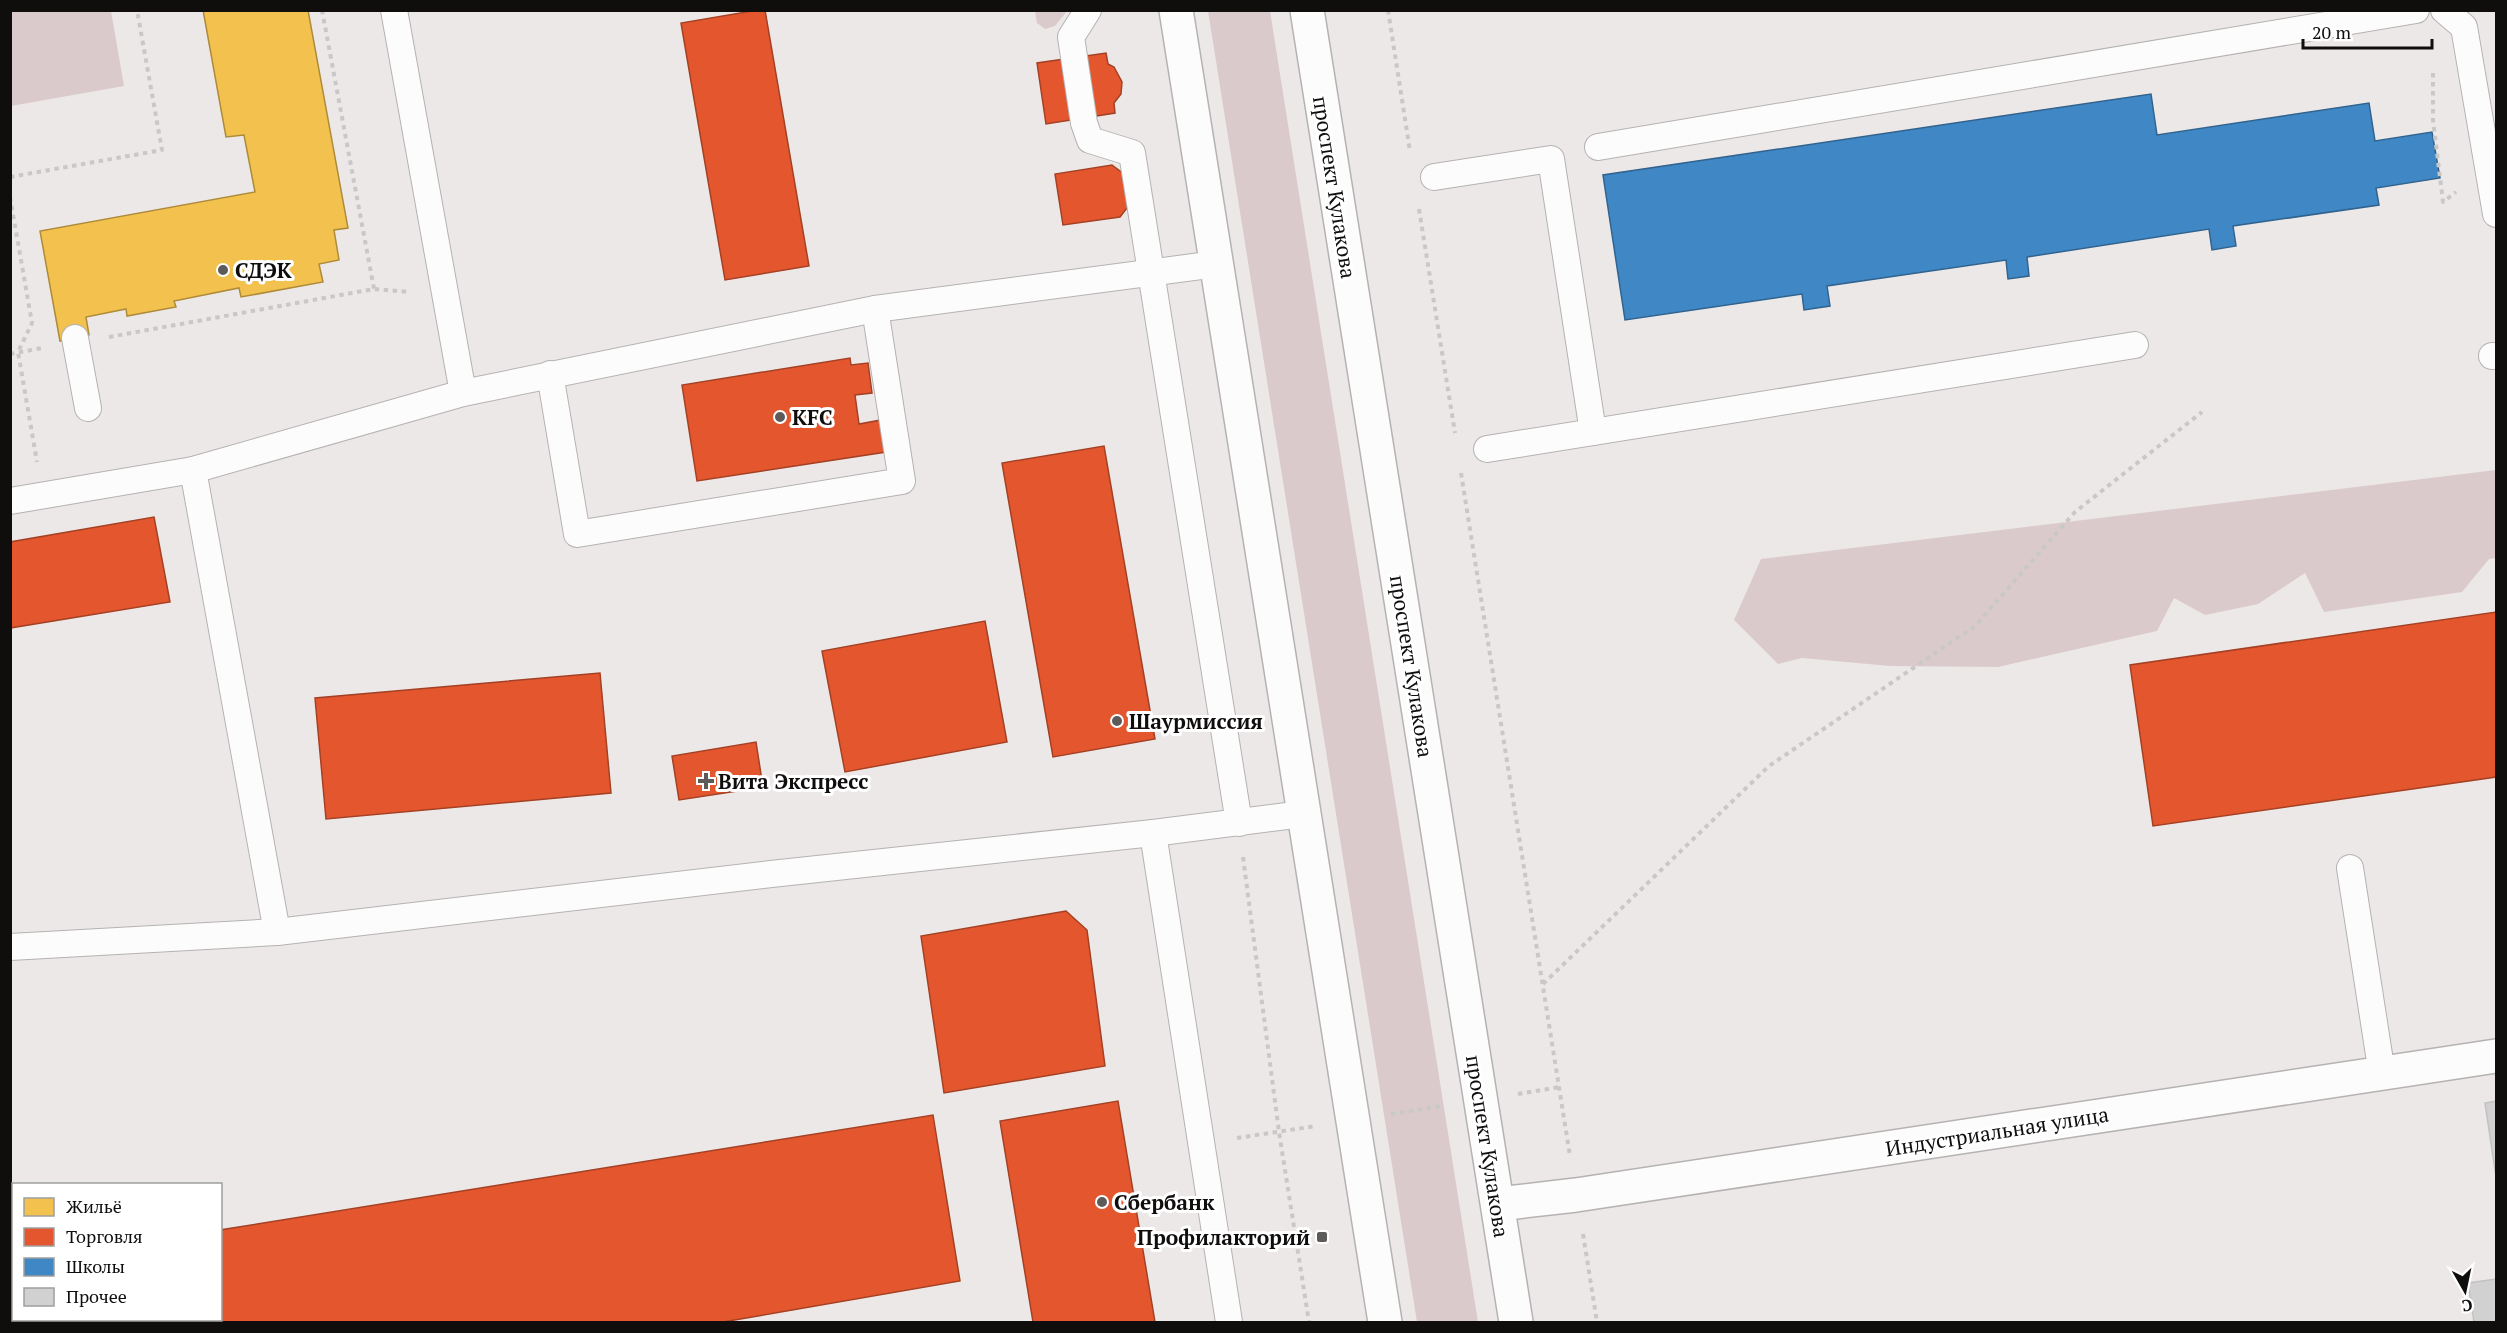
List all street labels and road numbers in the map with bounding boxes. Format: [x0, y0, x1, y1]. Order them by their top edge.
street label: проспект Кулакова [1307, 94, 1363, 281]
street label: проспект Кулакова [1384, 573, 1440, 760]
street label: проспект Кулакова [1460, 1053, 1516, 1240]
street label: Индустриальная улица [1883, 1099, 2111, 1162]

